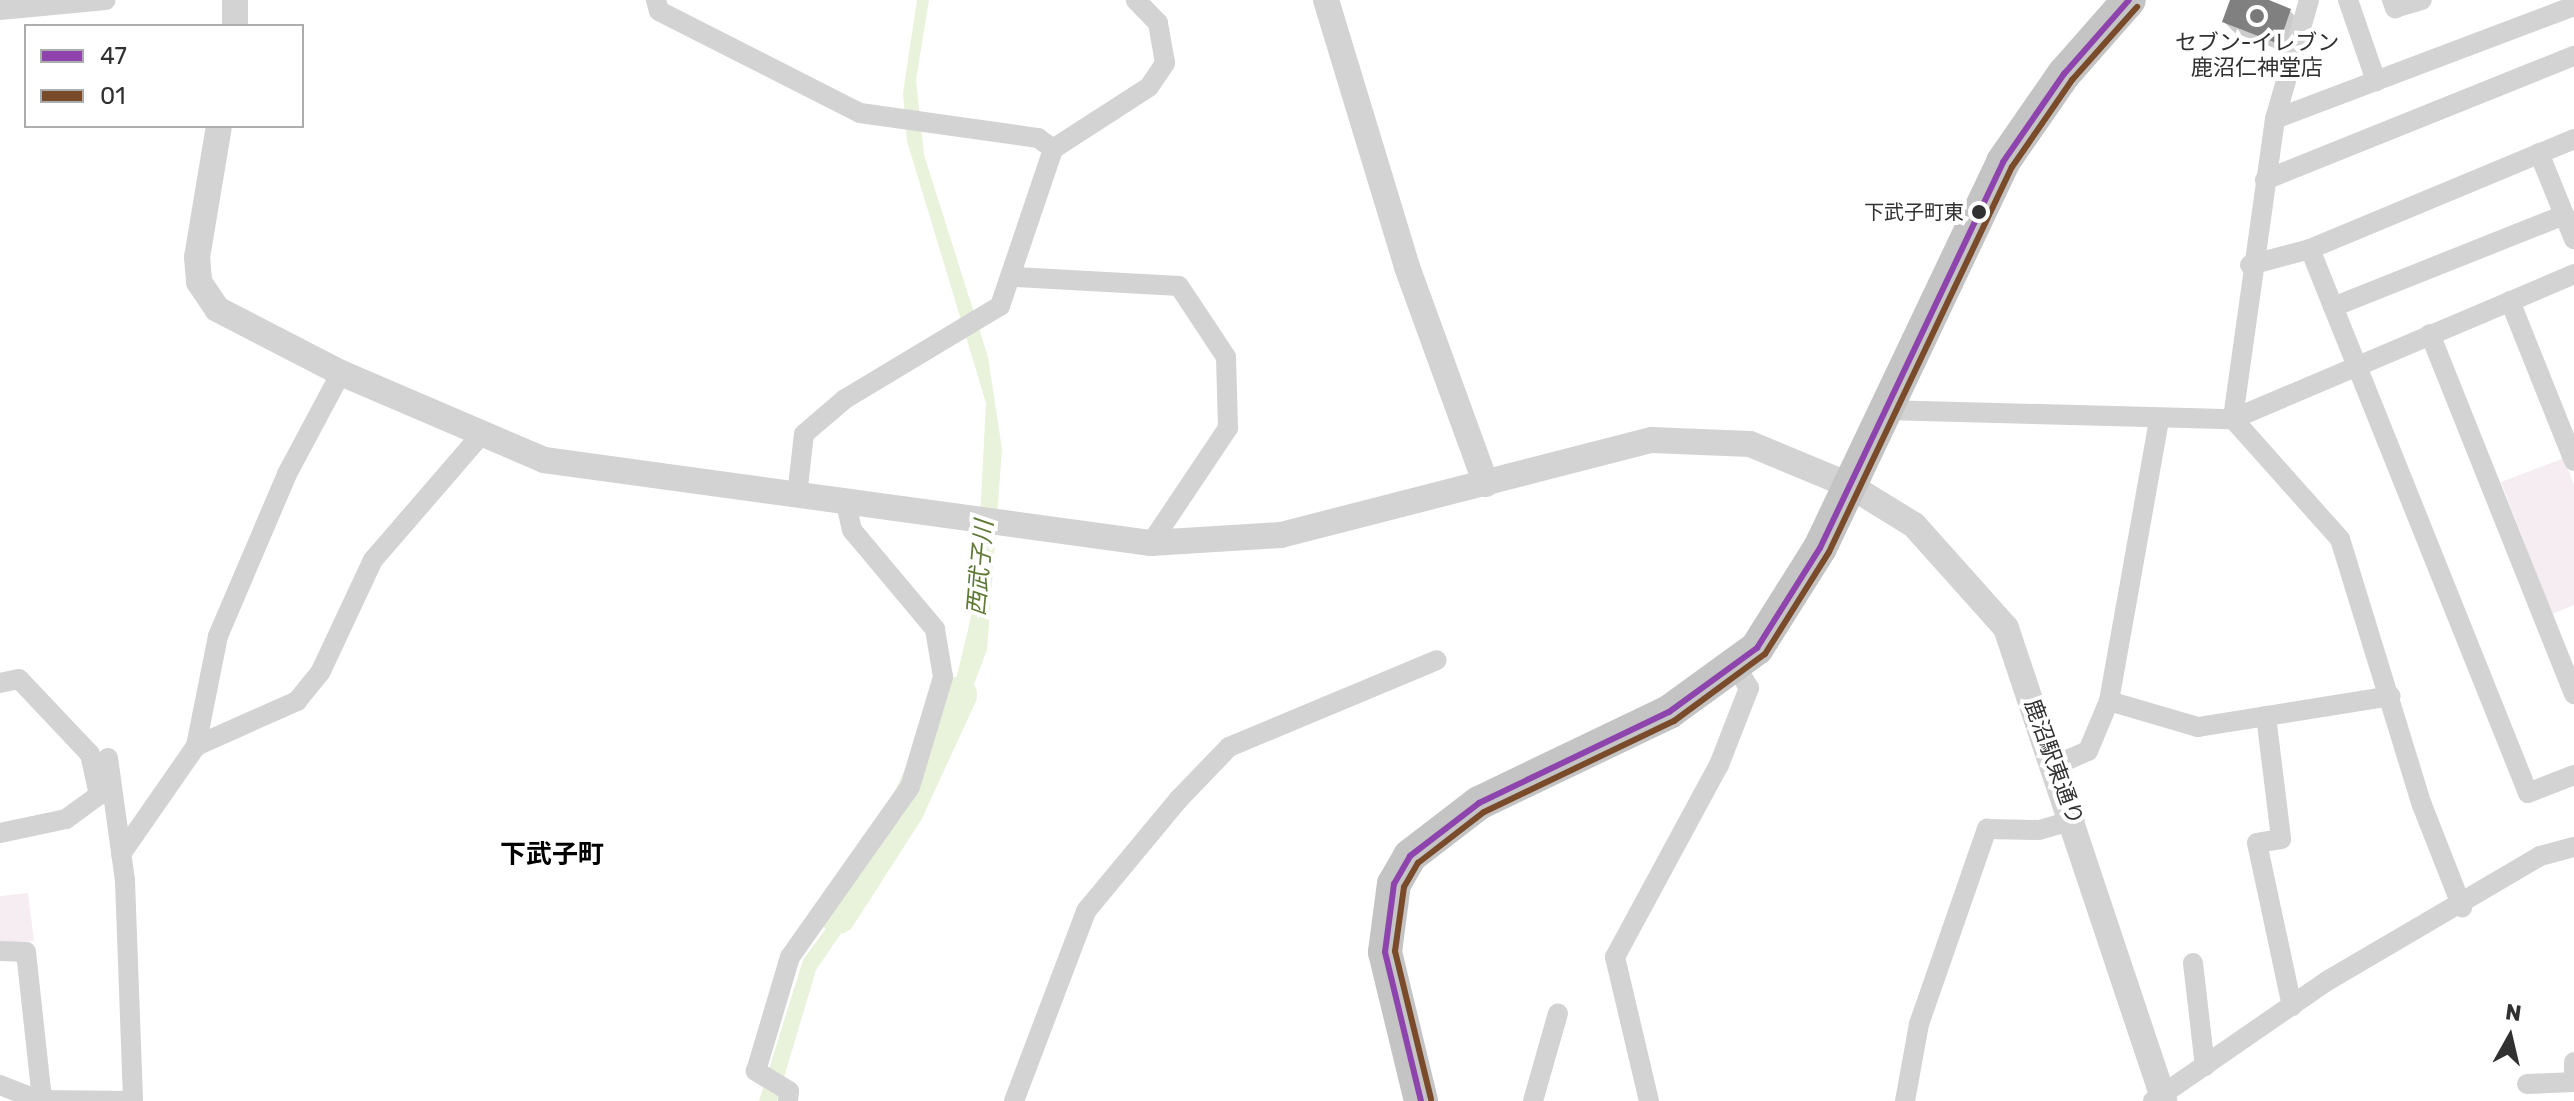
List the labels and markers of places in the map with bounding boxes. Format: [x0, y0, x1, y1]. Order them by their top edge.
marker: セブン-イレブン 鹿沼仁神堂店 [2248, 7, 2266, 25]
place label: セブン-イレブン 鹿沼仁神堂店 [2175, 29, 2339, 80]
place label: 下武子町東 [1864, 200, 1964, 224]
marker: 下武子町東 [1971, 204, 1987, 220]

